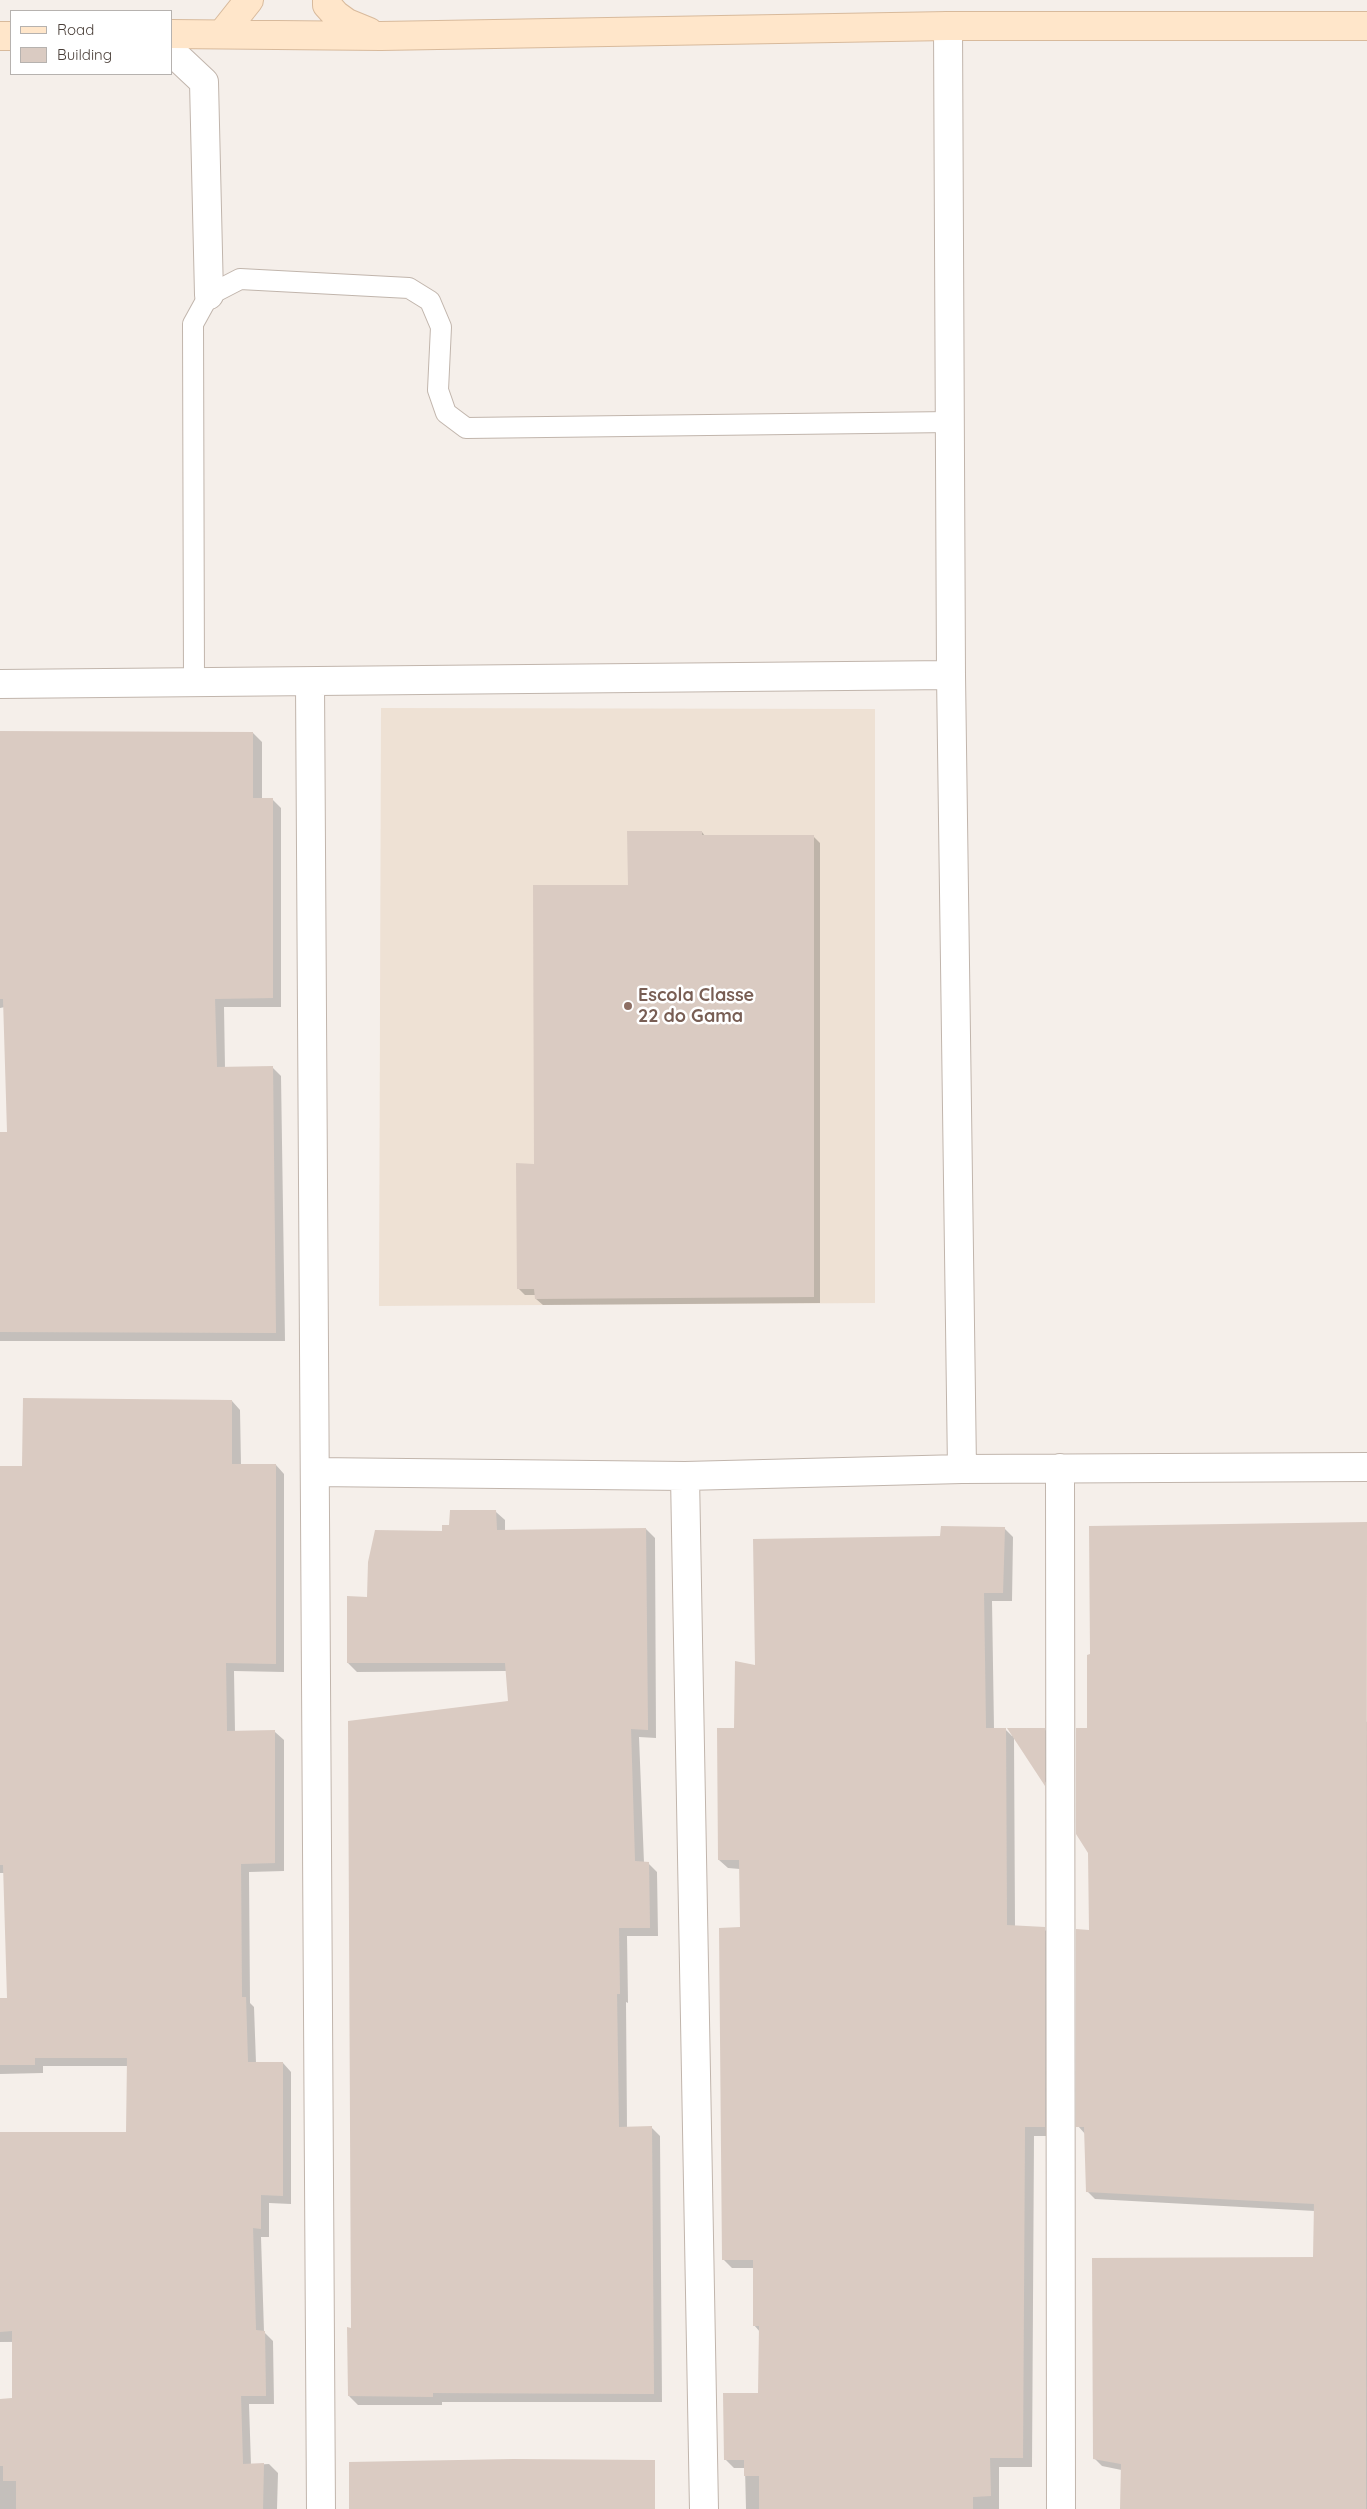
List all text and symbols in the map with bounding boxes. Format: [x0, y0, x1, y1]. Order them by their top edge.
legend [10, 10, 172, 75]
text: Road [57, 20, 94, 39]
text: Building [57, 45, 112, 64]
place label: Escola Classe 22 do Gama [638, 985, 754, 1028]
marker: Escola Classe 22 do Gama [622, 1000, 634, 1012]

